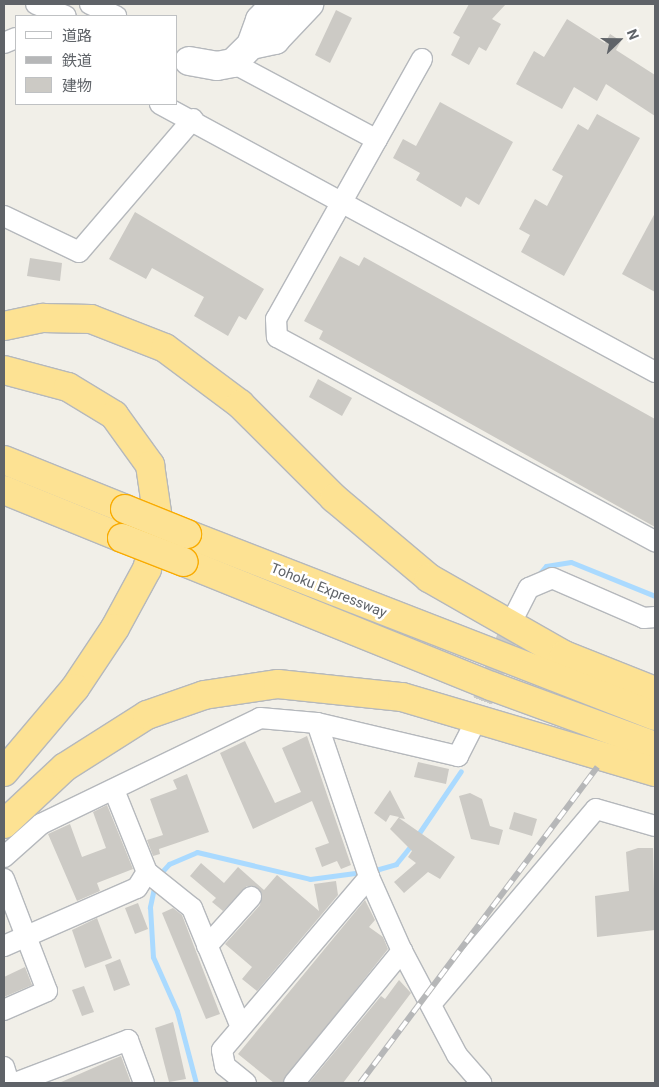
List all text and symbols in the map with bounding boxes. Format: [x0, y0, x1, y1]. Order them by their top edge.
legend [15, 15, 178, 105]
north arrow [594, 15, 644, 65]
text: 道路 [62, 27, 92, 45]
text: N [624, 27, 642, 42]
text: 鉄道 [62, 52, 92, 70]
text: 建物 [62, 77, 92, 95]
street label: Tohoku Expressway [269, 559, 389, 621]

